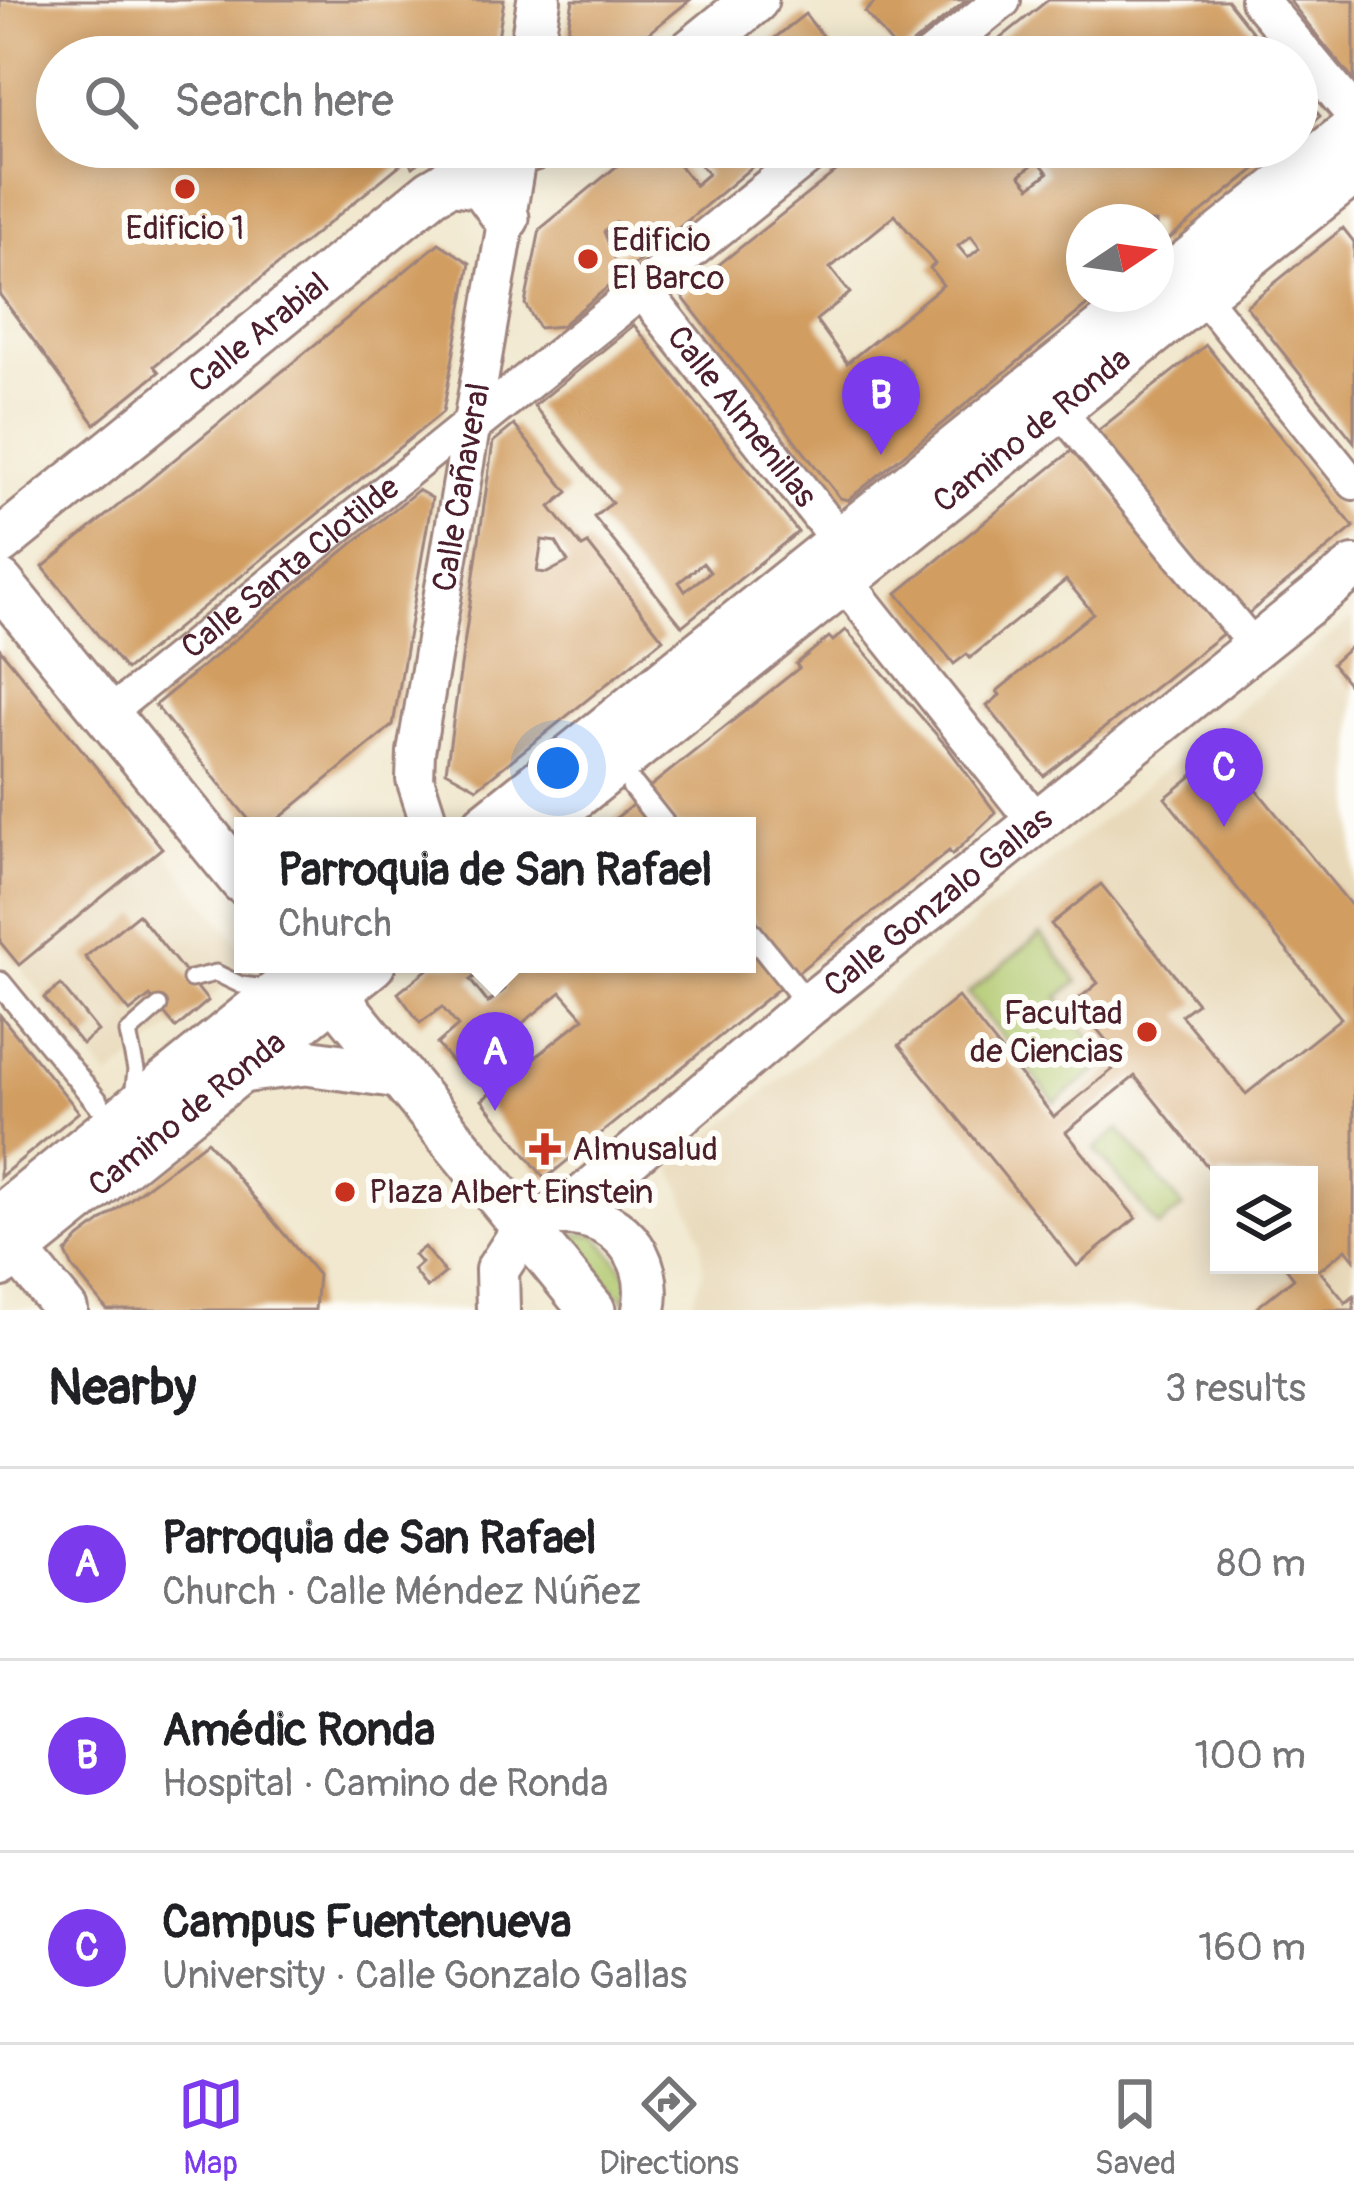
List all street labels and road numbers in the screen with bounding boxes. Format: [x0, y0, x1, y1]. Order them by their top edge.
street label: Calle Arabial [180, 263, 337, 401]
street label: Calle Almenillas [658, 317, 826, 516]
street label: Camino de Ronda [925, 338, 1139, 521]
street label: Calle Cañaveral [423, 380, 499, 595]
street label: Calle Santa Clotilde [173, 467, 407, 667]
street label: Calle Gonzalo Gallas [815, 797, 1061, 1006]
street label: Camino de Ronda [80, 1022, 294, 1205]

